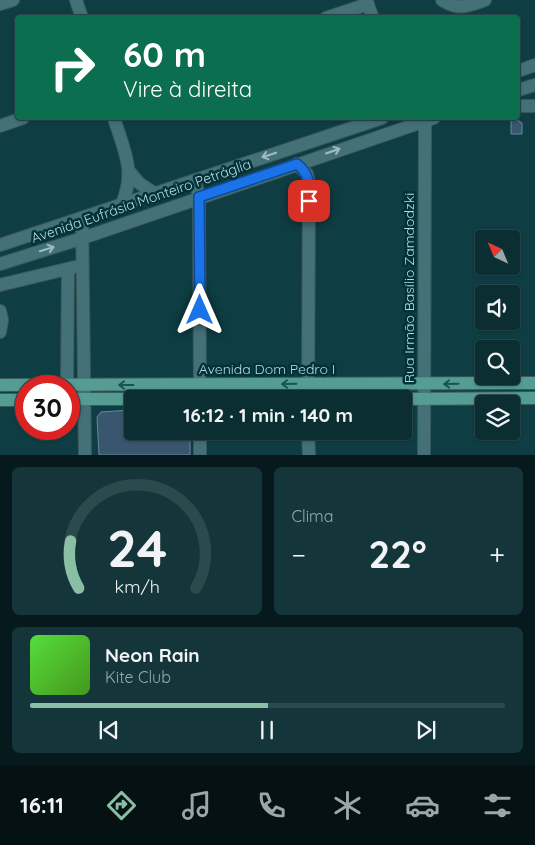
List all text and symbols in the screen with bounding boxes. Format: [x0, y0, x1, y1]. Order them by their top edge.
text: 60 m [123, 32, 206, 76]
icon: right [40, 35, 105, 100]
text: Vire à direita [123, 75, 252, 103]
one-way arrow [324, 146, 340, 156]
one-way arrow [262, 151, 277, 160]
street label: Avenida Eufrásia Monteiro Petráglia [29, 155, 253, 247]
pin [288, 180, 330, 222]
icon: arrive [295, 187, 323, 215]
street label: Rua Irmão Basílio Zamdodzki [400, 193, 418, 383]
north arrow [475, 230, 520, 275]
map controls [475, 230, 520, 440]
one-way arrow [38, 244, 54, 254]
position arrow [173, 283, 225, 335]
button: sound [475, 285, 520, 330]
button: search [475, 340, 520, 385]
street label: Avenida Dom Pedro I [199, 360, 335, 378]
speed limit sign: 30 [15, 375, 80, 440]
one-way arrow [281, 379, 297, 388]
one-way arrow [444, 379, 460, 389]
one-way arrow [119, 380, 135, 390]
button: layers [475, 395, 520, 440]
text: 16:12 · 1 min · 140 m [183, 403, 353, 427]
text: Clima [292, 506, 333, 526]
text: 24 [107, 515, 167, 580]
text: 22° [369, 530, 427, 578]
text: − [292, 537, 306, 572]
text: + [489, 537, 505, 572]
text: km/h [114, 575, 159, 597]
text: Neon Rain [105, 643, 200, 667]
text: Kite Club [105, 667, 171, 687]
icon: previous [95, 716, 123, 744]
icon: pause [253, 716, 281, 744]
icon: next [412, 716, 440, 744]
icon: directions [104, 788, 139, 823]
icon: music [179, 788, 214, 823]
icon: phone [254, 788, 289, 823]
icon: climate [330, 788, 365, 823]
icon: car [405, 788, 440, 823]
icon: filters [480, 788, 515, 823]
text: 16:11 [20, 791, 64, 819]

